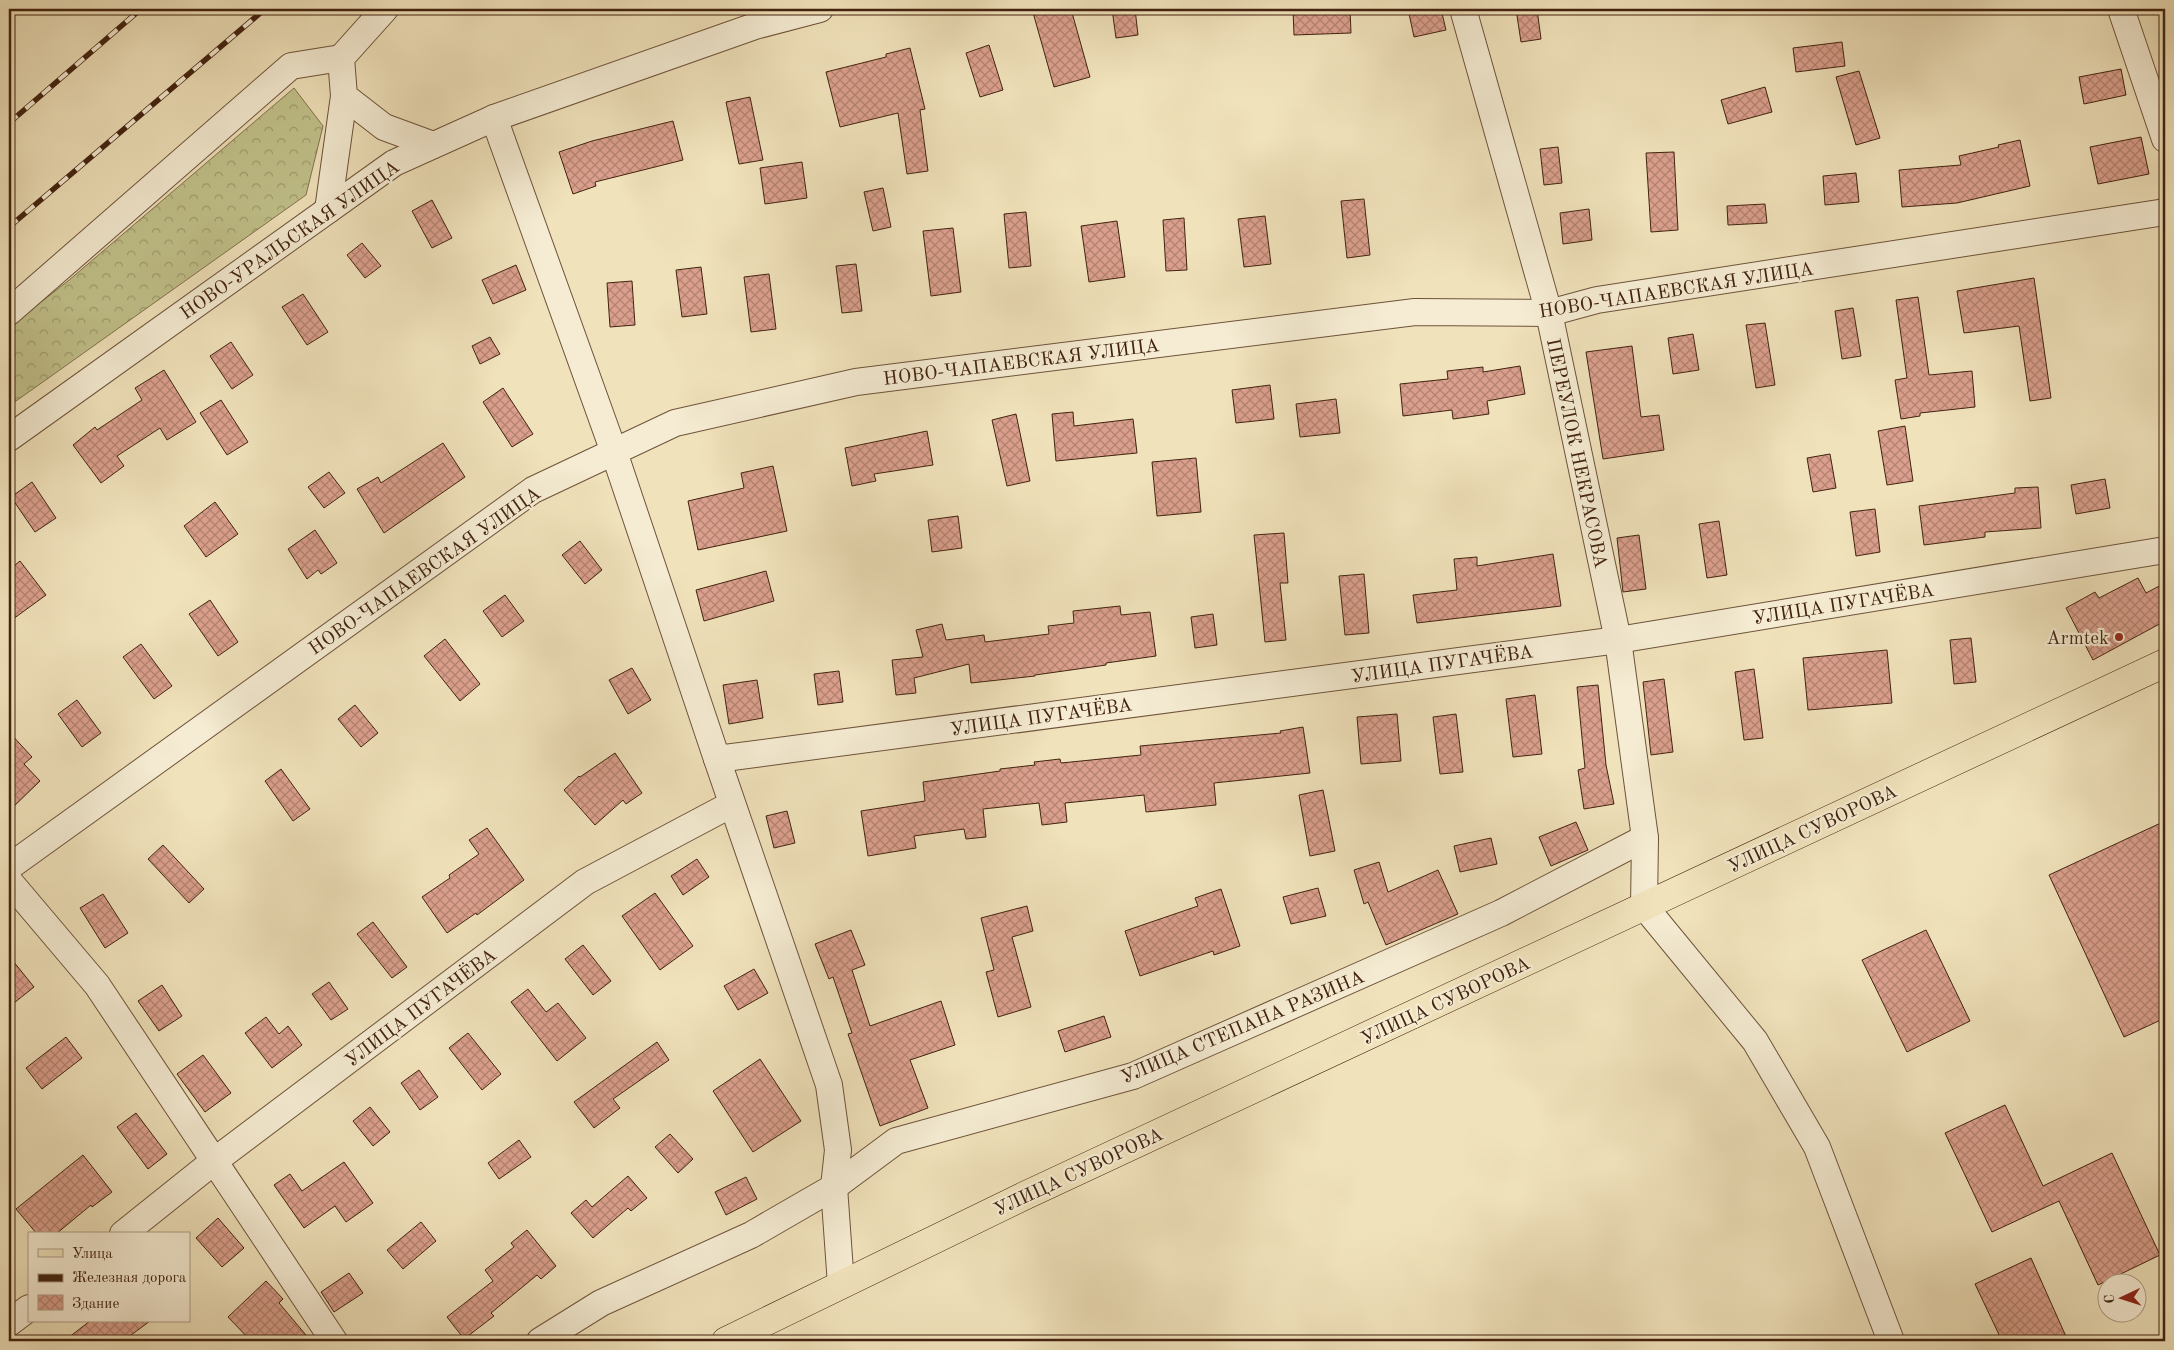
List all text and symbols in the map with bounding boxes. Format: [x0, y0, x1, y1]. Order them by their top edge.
street label: НОВО-УРАЛЬСКАЯ УЛИЦА [177, 158, 404, 324]
street label: НОВО-ЧАПАЕВСКАЯ УЛИЦА [1538, 260, 1816, 323]
street label: НОВО-ЧАПАЕВСКАЯ УЛИЦА [882, 337, 1161, 390]
street label: ПЕРЕУЛОК НЕКРАСОВА [1542, 337, 1609, 571]
street label: НОВО-ЧАПАЕВСКАЯ УЛИЦА [306, 484, 545, 660]
street label: УЛИЦА ПУГАЧЁВА [1751, 579, 1936, 629]
place label: Armtek [2046, 630, 2109, 649]
marker: Armtek [2113, 631, 2125, 643]
street label: УЛИЦА ПУГАЧЁВА [1350, 640, 1535, 688]
street label: УЛИЦА ПУГАЧЁВА [949, 693, 1134, 741]
street label: УЛИЦА СУВОРОВА [1726, 783, 1901, 878]
street label: УЛИЦА ПУГАЧЁВА [341, 943, 501, 1072]
street label: УЛИЦА СУВОРОВА [1359, 955, 1534, 1050]
street label: УЛИЦА СТЕПАНА РАЗИНА [1118, 968, 1368, 1088]
street label: УЛИЦА СУВОРОВА [992, 1126, 1167, 1221]
legend [28, 1232, 190, 1322]
text: Улица [72, 1247, 113, 1262]
text: Железная дорога [72, 1271, 187, 1286]
north arrow [2096, 1272, 2146, 1322]
text: С [2103, 1294, 2117, 1304]
text: Здание [72, 1297, 119, 1312]

